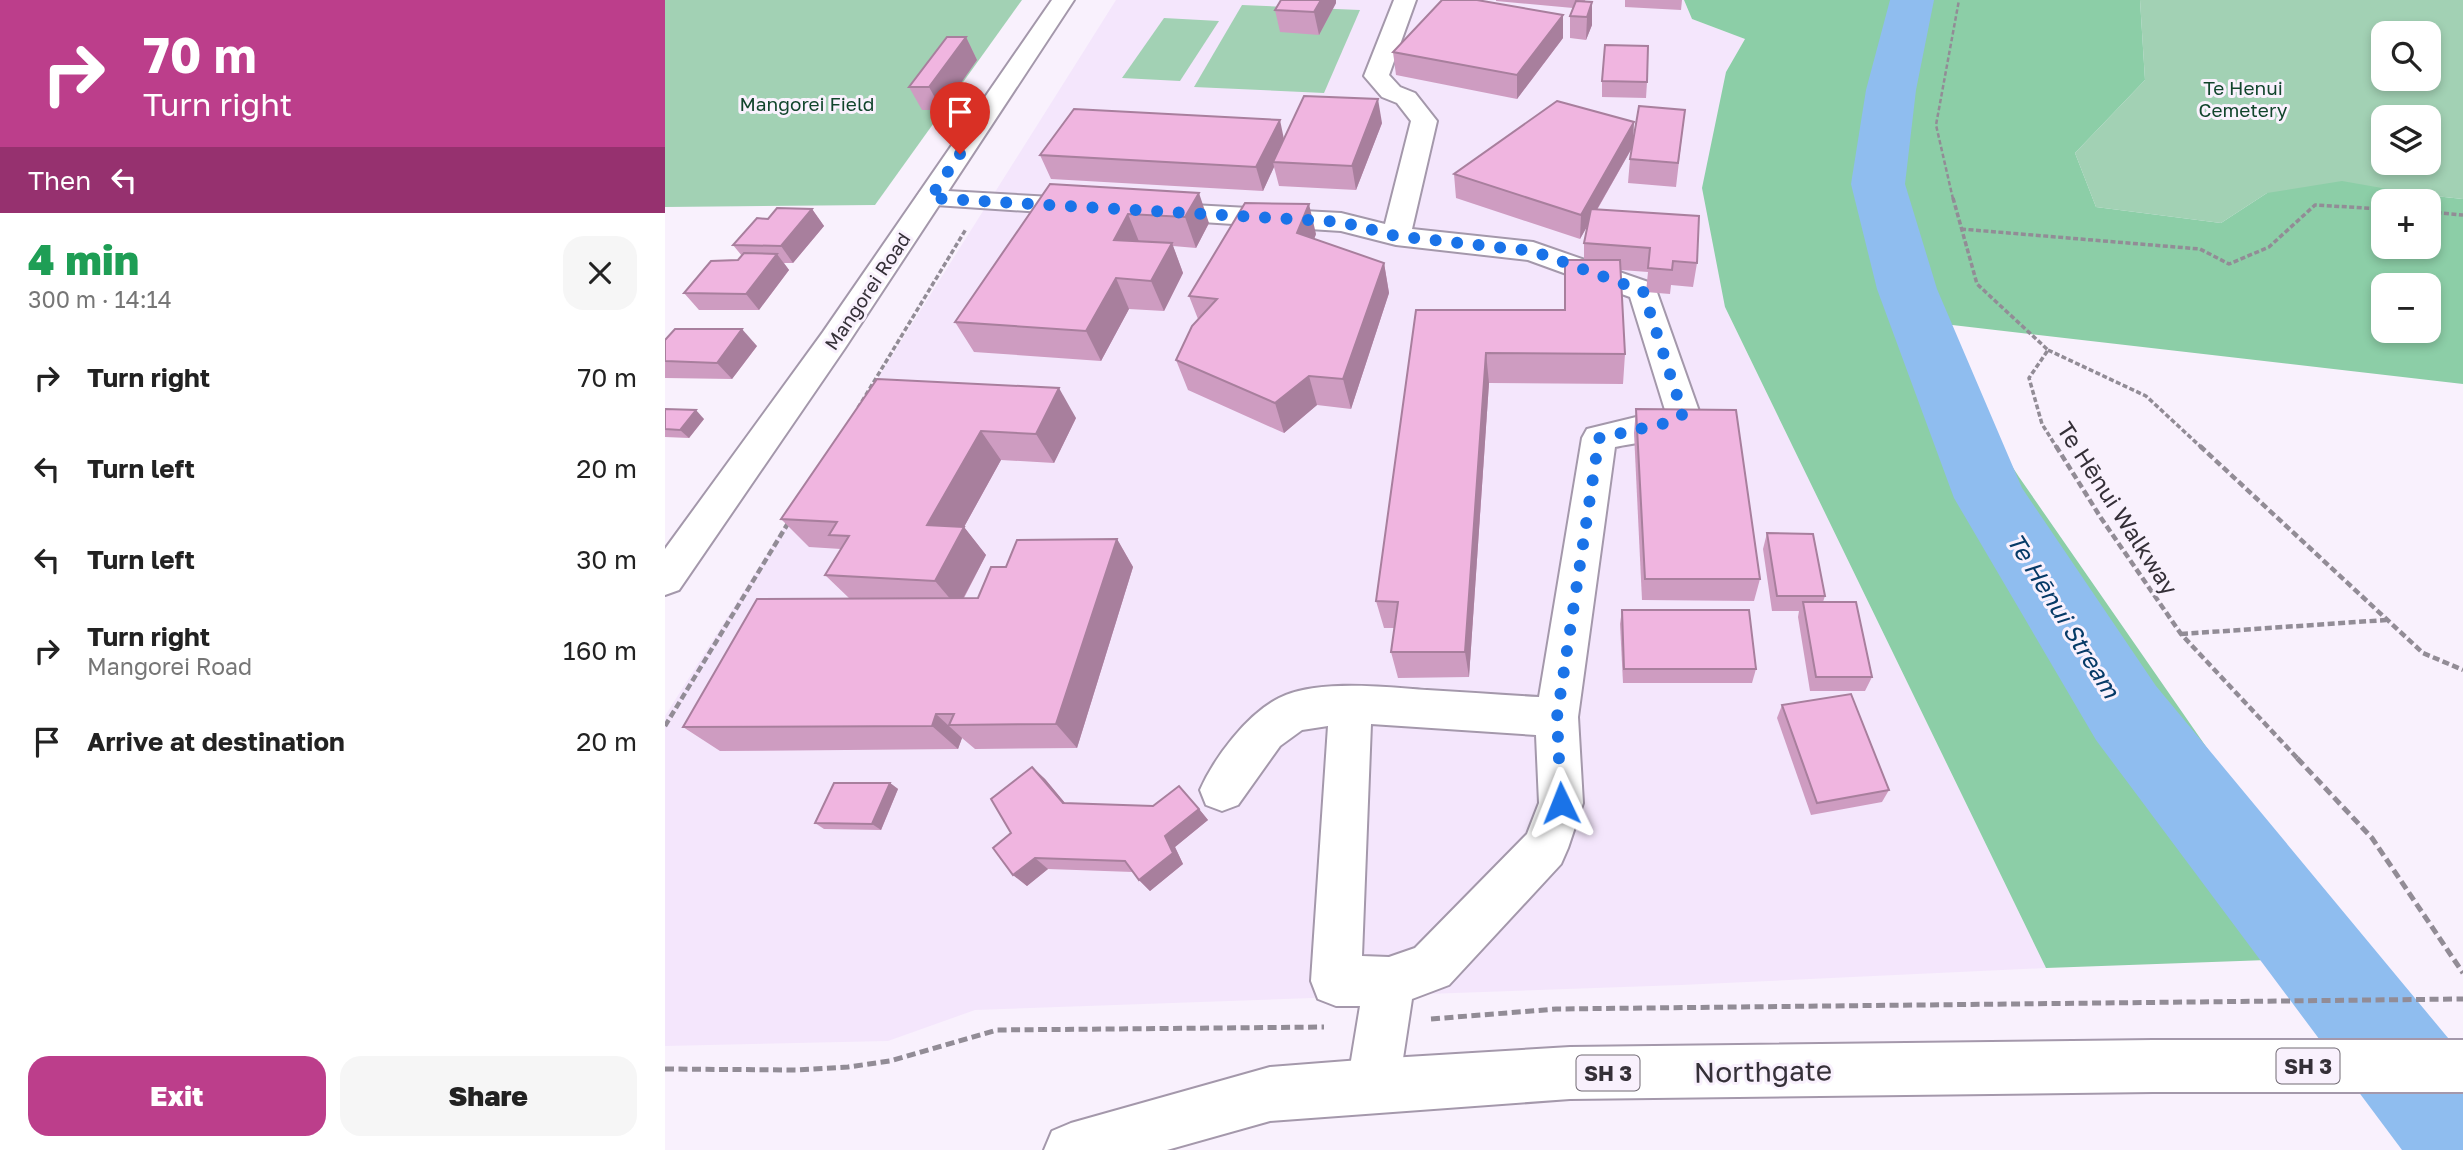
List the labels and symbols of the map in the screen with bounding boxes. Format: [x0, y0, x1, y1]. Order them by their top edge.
park label: Te Henui Cemetery [2198, 76, 2288, 121]
pin [930, 82, 990, 154]
park label: Mangorei Field [740, 92, 874, 115]
street label: Mangorei Road [819, 228, 915, 354]
street label: Te Hēnui Walkway [2052, 416, 2184, 600]
water label: Te Hēnui Stream [2002, 527, 2127, 704]
position arrow [1524, 766, 1598, 840]
road number: SH 3 [2277, 1048, 2339, 1084]
street label: Northgate [1694, 1053, 1832, 1089]
road number: SH 3 [1577, 1056, 1639, 1090]

